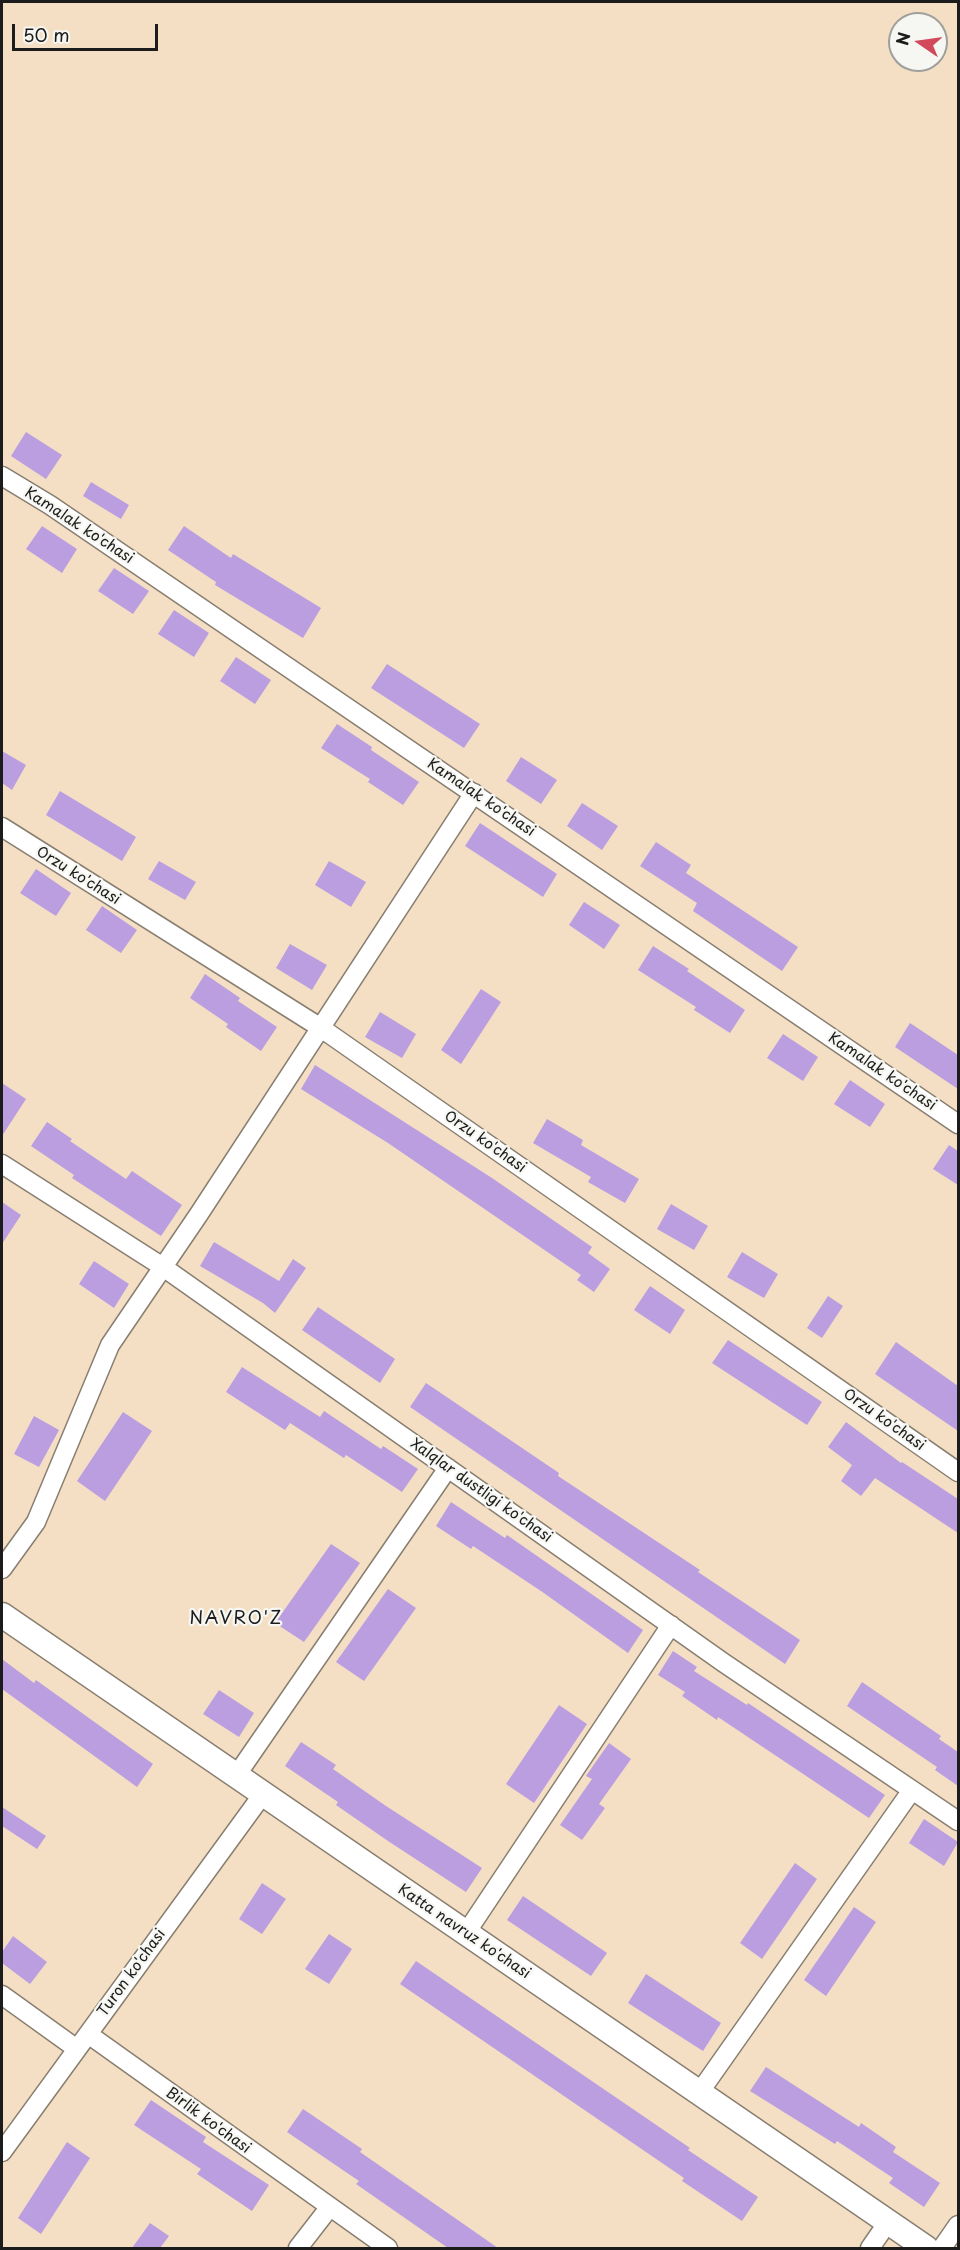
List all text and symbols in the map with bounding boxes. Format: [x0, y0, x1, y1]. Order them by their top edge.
scale bar [15, 12, 160, 50]
north arrow [888, 12, 948, 72]
text: 50 m [23, 21, 70, 48]
text: N [889, 30, 916, 47]
street label: Kamalak ko'chasi [21, 484, 137, 568]
street label: Kamalak ko'chasi [424, 755, 538, 841]
street label: Orzu ko'chasi [33, 843, 123, 909]
street label: Kamalak ko'chasi [825, 1029, 939, 1115]
street label: Orzu ko'chasi [441, 1107, 529, 1177]
street label: Orzu ko'chasi [840, 1385, 928, 1455]
street label: Xalqlar dustligi ko'chasi [407, 1435, 555, 1547]
district label: NAVRO'Z [189, 1608, 283, 1630]
street label: Katta navruz ko'chasi [394, 1881, 534, 1983]
street label: Turon ko'chasi [94, 1926, 170, 2020]
street label: Birlik ko'chasi [162, 2084, 254, 2158]

